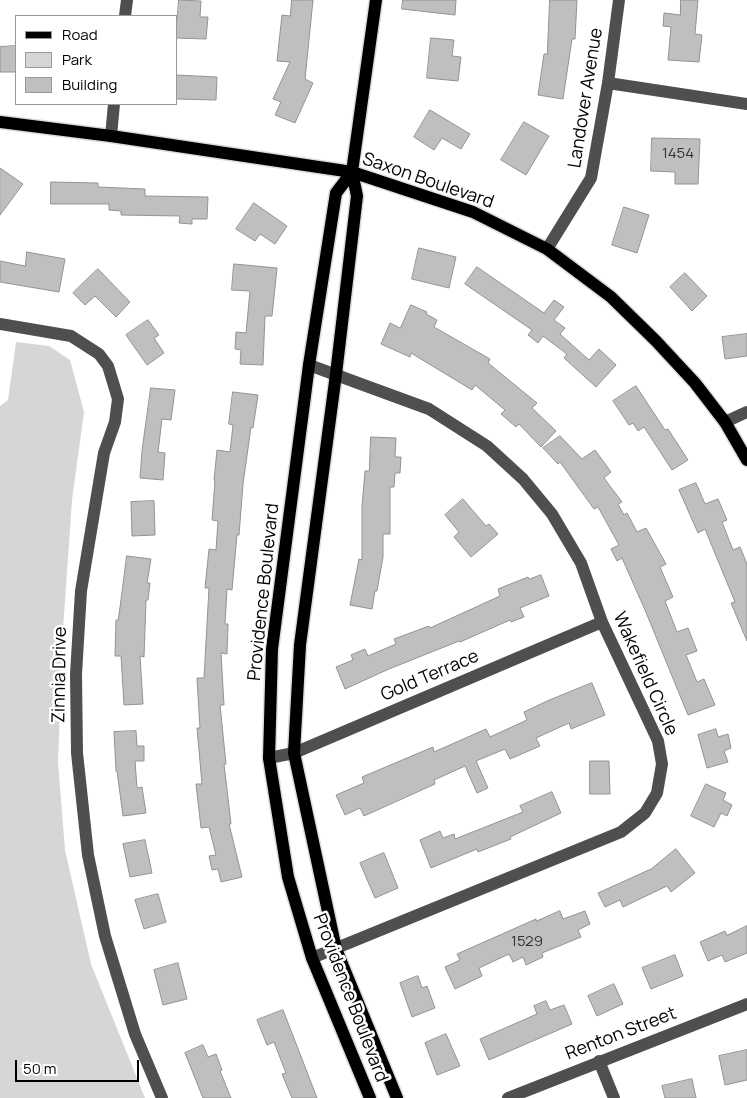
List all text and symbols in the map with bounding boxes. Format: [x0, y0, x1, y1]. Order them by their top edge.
legend [15, 15, 178, 105]
text: Road [62, 24, 98, 45]
street label: Landover Avenue [564, 26, 608, 170]
text: Park [62, 49, 92, 70]
text: Building [62, 74, 117, 95]
house number: 1454 [662, 145, 694, 163]
street label: Saxon Boulevard [359, 148, 497, 214]
street label: Providence Boulevard [244, 502, 284, 682]
street label: Wakefield Circle [608, 609, 682, 739]
street label: Zinnia Drive [48, 627, 72, 723]
street label: Gold Terrace [378, 646, 482, 706]
street label: Providence Boulevard [308, 911, 392, 1085]
house number: 1529 [511, 933, 543, 951]
street label: Renton Street [563, 1003, 679, 1065]
scale bar [18, 1050, 141, 1082]
text: 50 m [23, 1058, 57, 1079]

